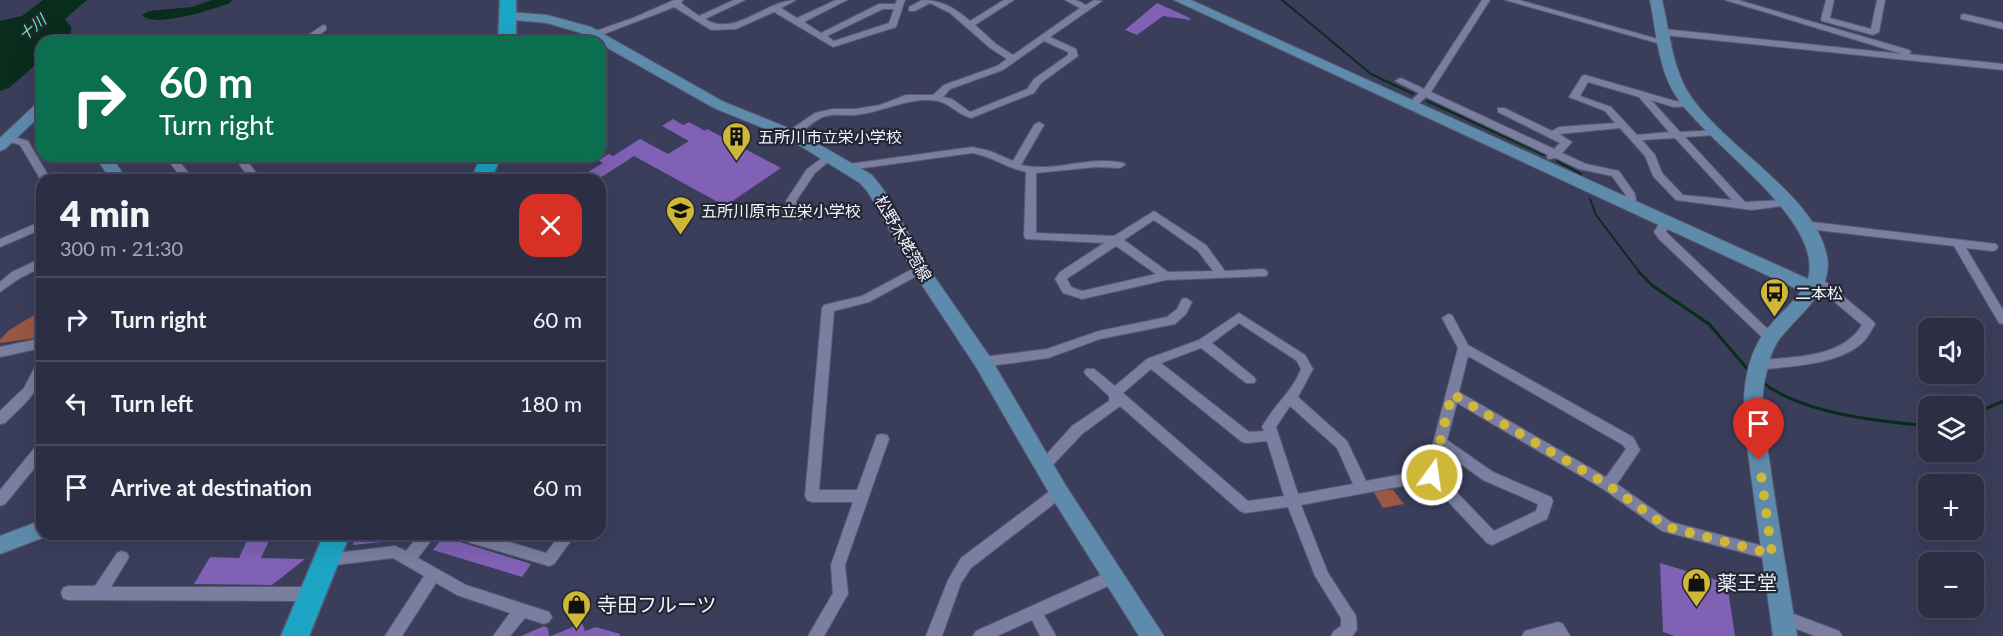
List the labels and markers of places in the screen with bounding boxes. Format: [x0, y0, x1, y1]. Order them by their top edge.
building icon: 五所川市立栄小学校 [721, 120, 753, 162]
place label: 五所川市立栄小学校 [758, 127, 902, 146]
school or university icon: 五所川原市立栄小学校 [664, 194, 696, 236]
place label: 五所川原市立栄小学校 [701, 201, 861, 220]
bus stop icon: 二本松 [1758, 276, 1790, 318]
place label: 二本松 [1795, 283, 1843, 302]
pin [1733, 398, 1784, 460]
shop icon: 薬王堂 [1680, 566, 1712, 608]
place label: 薬王堂 [1717, 570, 1777, 594]
shop icon: 寺田フルーツ [560, 588, 592, 630]
place label: 寺田フルーツ [597, 592, 717, 616]

